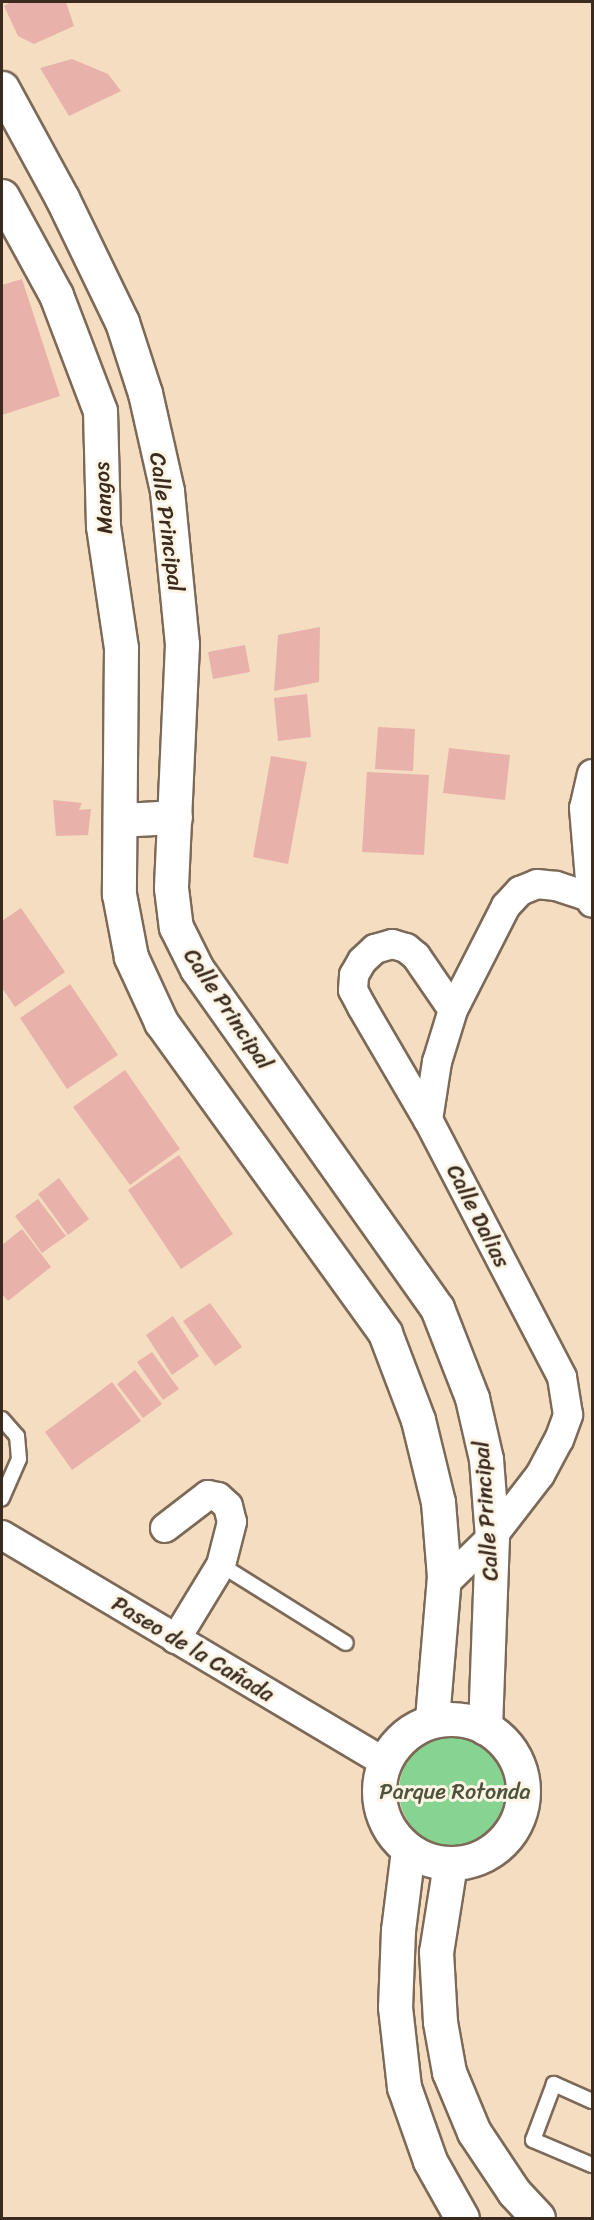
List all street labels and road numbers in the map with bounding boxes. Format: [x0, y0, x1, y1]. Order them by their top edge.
street label: Calle Principal [144, 451, 190, 593]
street label: Mangos [88, 461, 118, 535]
street label: Calle Principal [178, 943, 278, 1075]
street label: Calle Dalias [441, 1160, 515, 1272]
street label: Calle Principal [468, 1440, 504, 1582]
street label: Paseo de la Cañada [107, 1590, 279, 1708]

